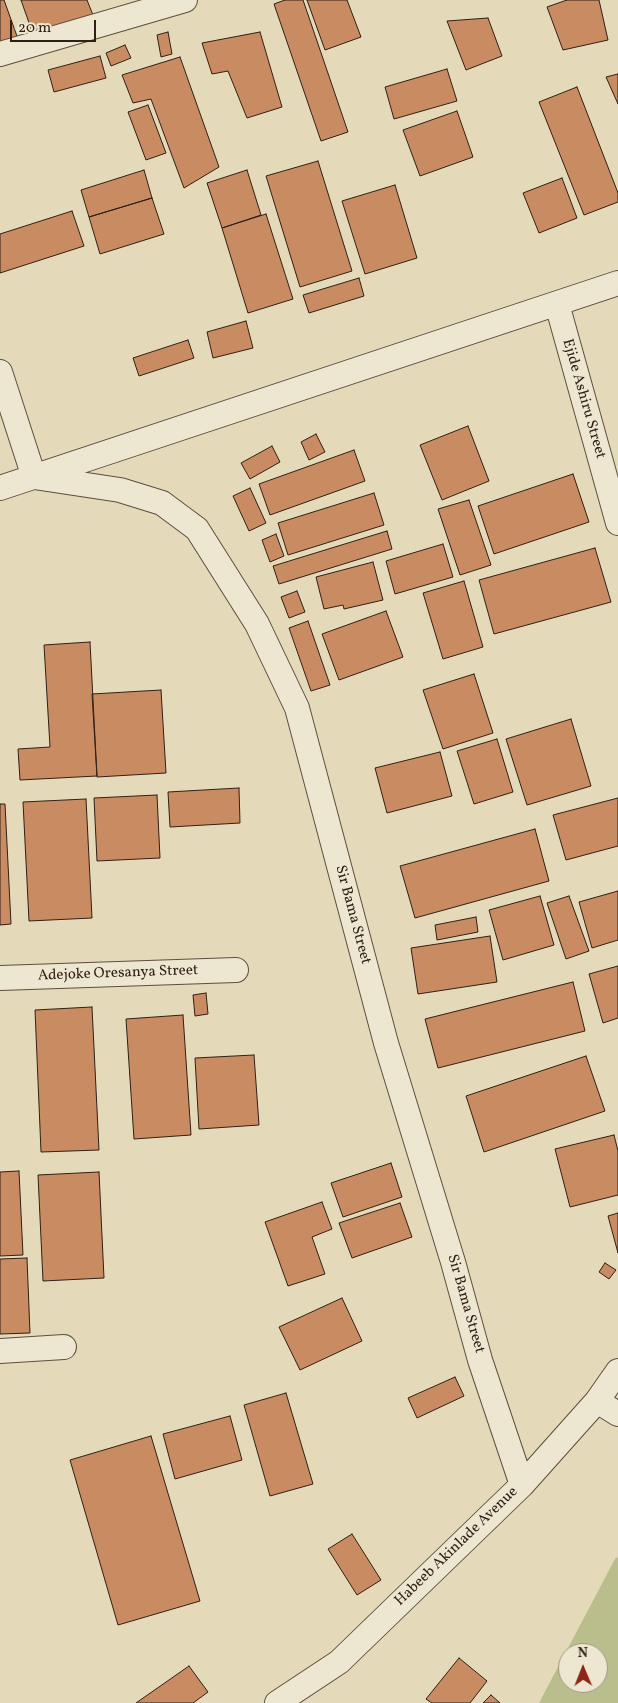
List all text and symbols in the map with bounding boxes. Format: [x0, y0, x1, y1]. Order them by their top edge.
scale bar [12, 10, 99, 42]
text: 20 m [18, 18, 51, 39]
street label: Ejide Ashiru Street [557, 337, 609, 461]
street label: Sir Bama Street [330, 863, 374, 967]
street label: Adejoke Oresanya Street [37, 962, 199, 986]
street label: Sir Bama Street [442, 1253, 488, 1355]
street label: Habeeb Akinlade Avenue [392, 1483, 522, 1611]
north arrow [558, 1643, 608, 1693]
text: N [577, 1644, 588, 1663]

